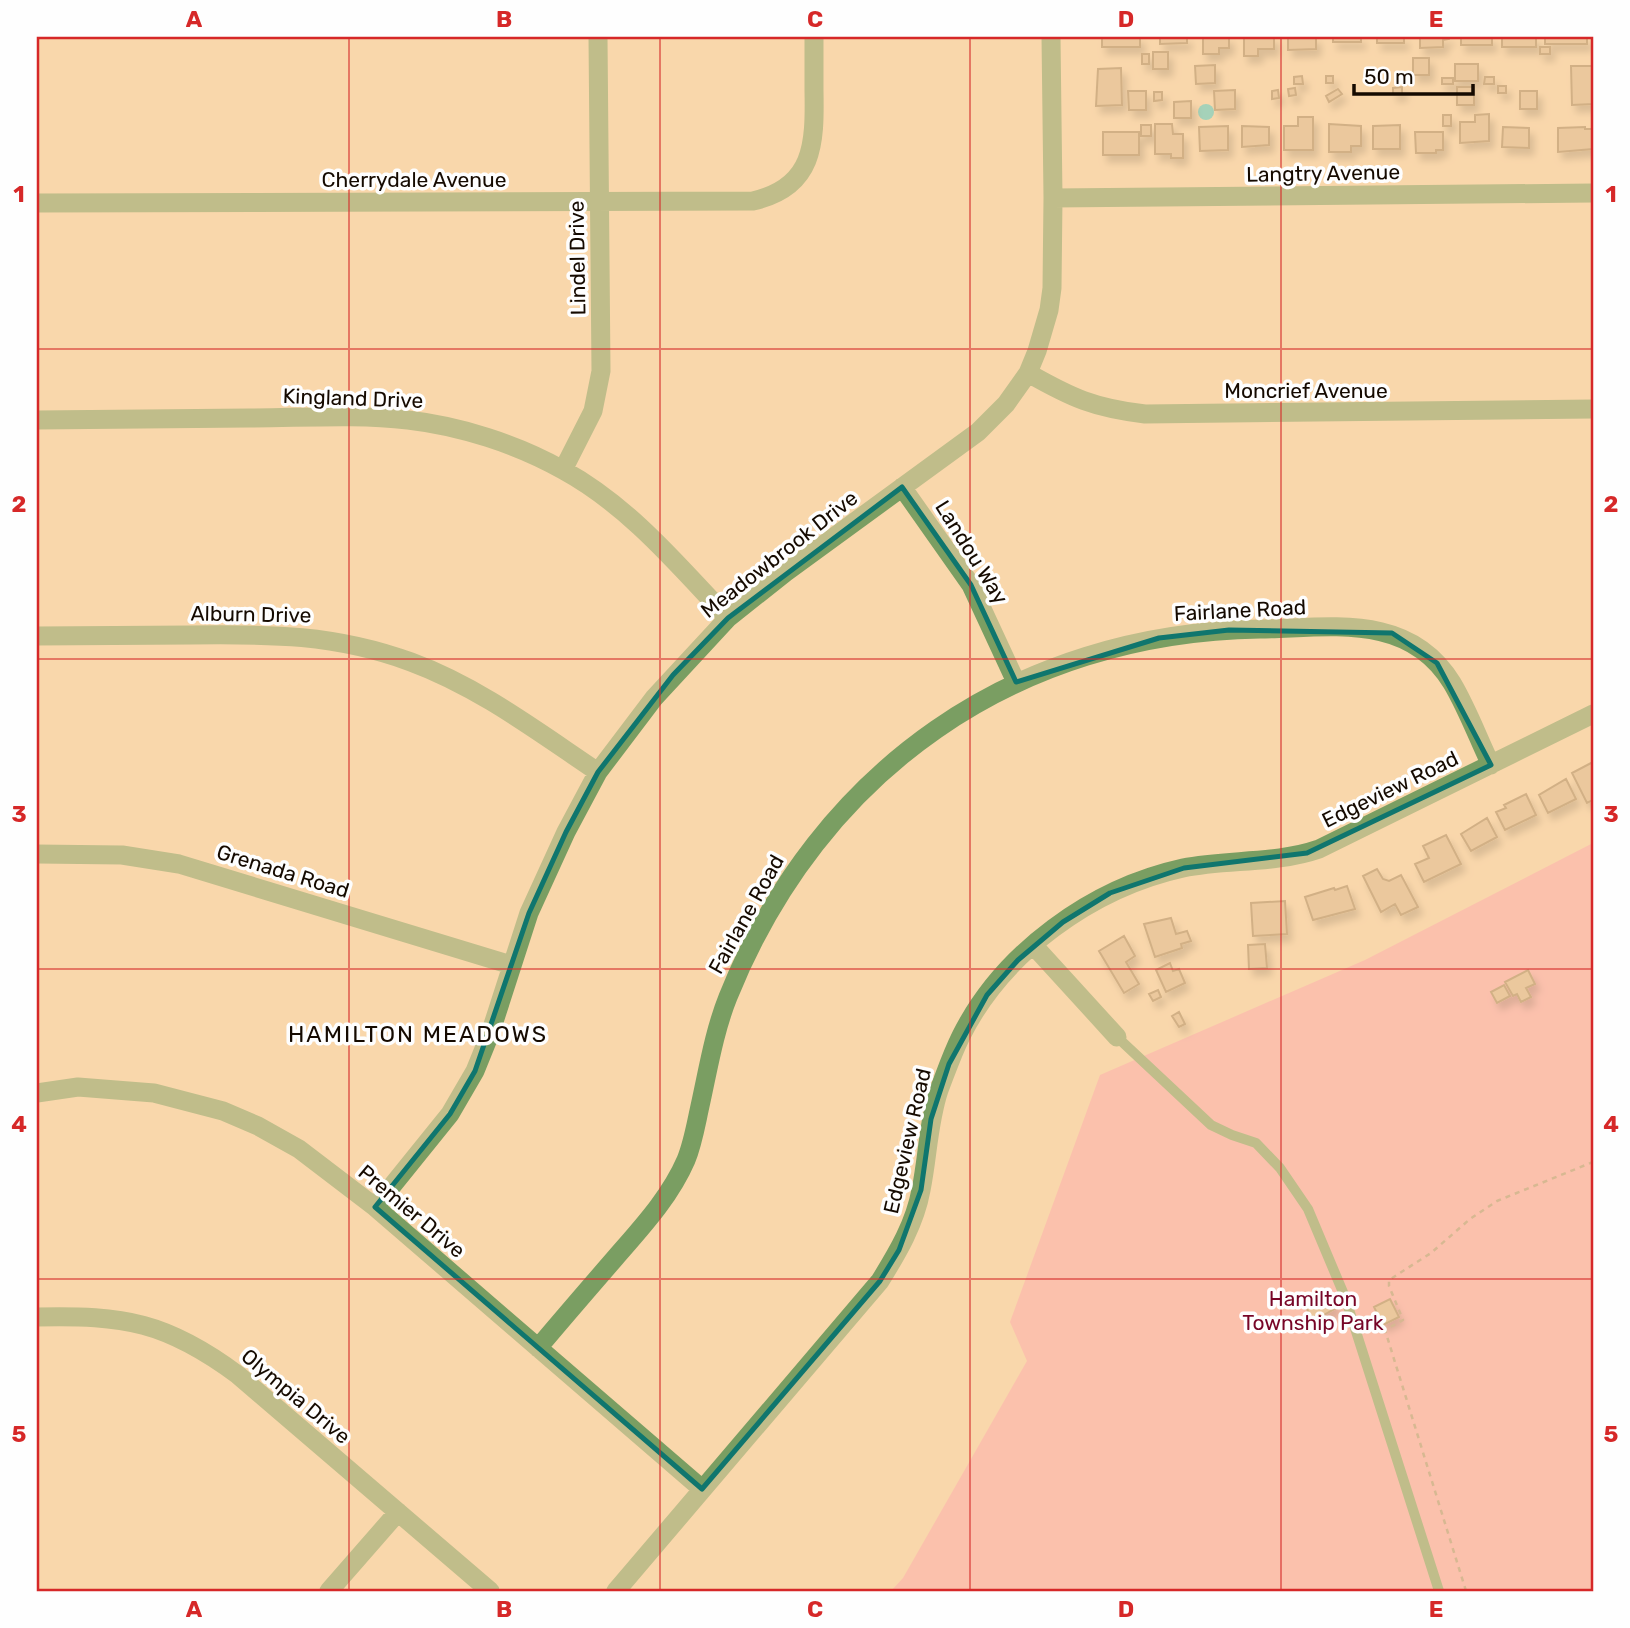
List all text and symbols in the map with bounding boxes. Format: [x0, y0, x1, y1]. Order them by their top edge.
text: A [186, 5, 203, 33]
text: B [496, 5, 512, 33]
text: C [807, 5, 823, 33]
text: D [1118, 5, 1134, 33]
text: E [1429, 5, 1443, 33]
scale bar [1354, 52, 1472, 96]
text: 50 m [1364, 64, 1414, 89]
street label: Langtry Avenue [1246, 159, 1400, 187]
street label: Cherrydale Avenue [322, 167, 506, 192]
text: 1 [13, 180, 25, 208]
text: 1 [1605, 180, 1617, 208]
street label: Lindel Drive [564, 200, 590, 316]
street label: Moncrief Avenue [1224, 378, 1388, 403]
street label: Kingland Drive [282, 383, 424, 413]
street label: Meadowbrook Drive [696, 485, 862, 623]
text: 2 [12, 490, 26, 518]
text: 2 [1604, 490, 1618, 518]
street label: Landou Way [930, 496, 1014, 609]
street label: Fairlane Road [1173, 594, 1307, 626]
street label: Alburn Drive [190, 600, 312, 628]
street label: Edgeview Road [1318, 745, 1462, 833]
text: 3 [11, 800, 27, 828]
text: 3 [1603, 800, 1619, 828]
street label: Grenada Road [214, 839, 352, 903]
street label: Fairlane Road [703, 850, 789, 978]
district label: HAMILTON MEADOWS [288, 1020, 548, 1048]
street label: Edgeview Road [878, 1066, 936, 1216]
text: 4 [11, 1110, 27, 1138]
text: 4 [1603, 1110, 1619, 1138]
street label: Premier Drive [354, 1159, 470, 1263]
park label: Hamilton Township Park [1242, 1286, 1384, 1335]
street label: Olympia Drive [236, 1343, 356, 1449]
text: 5 [12, 1420, 27, 1448]
text: 5 [1604, 1420, 1619, 1448]
text: A [186, 1595, 203, 1623]
text: B [496, 1595, 512, 1623]
text: C [807, 1595, 823, 1623]
text: D [1118, 1595, 1134, 1623]
text: E [1429, 1595, 1443, 1623]

